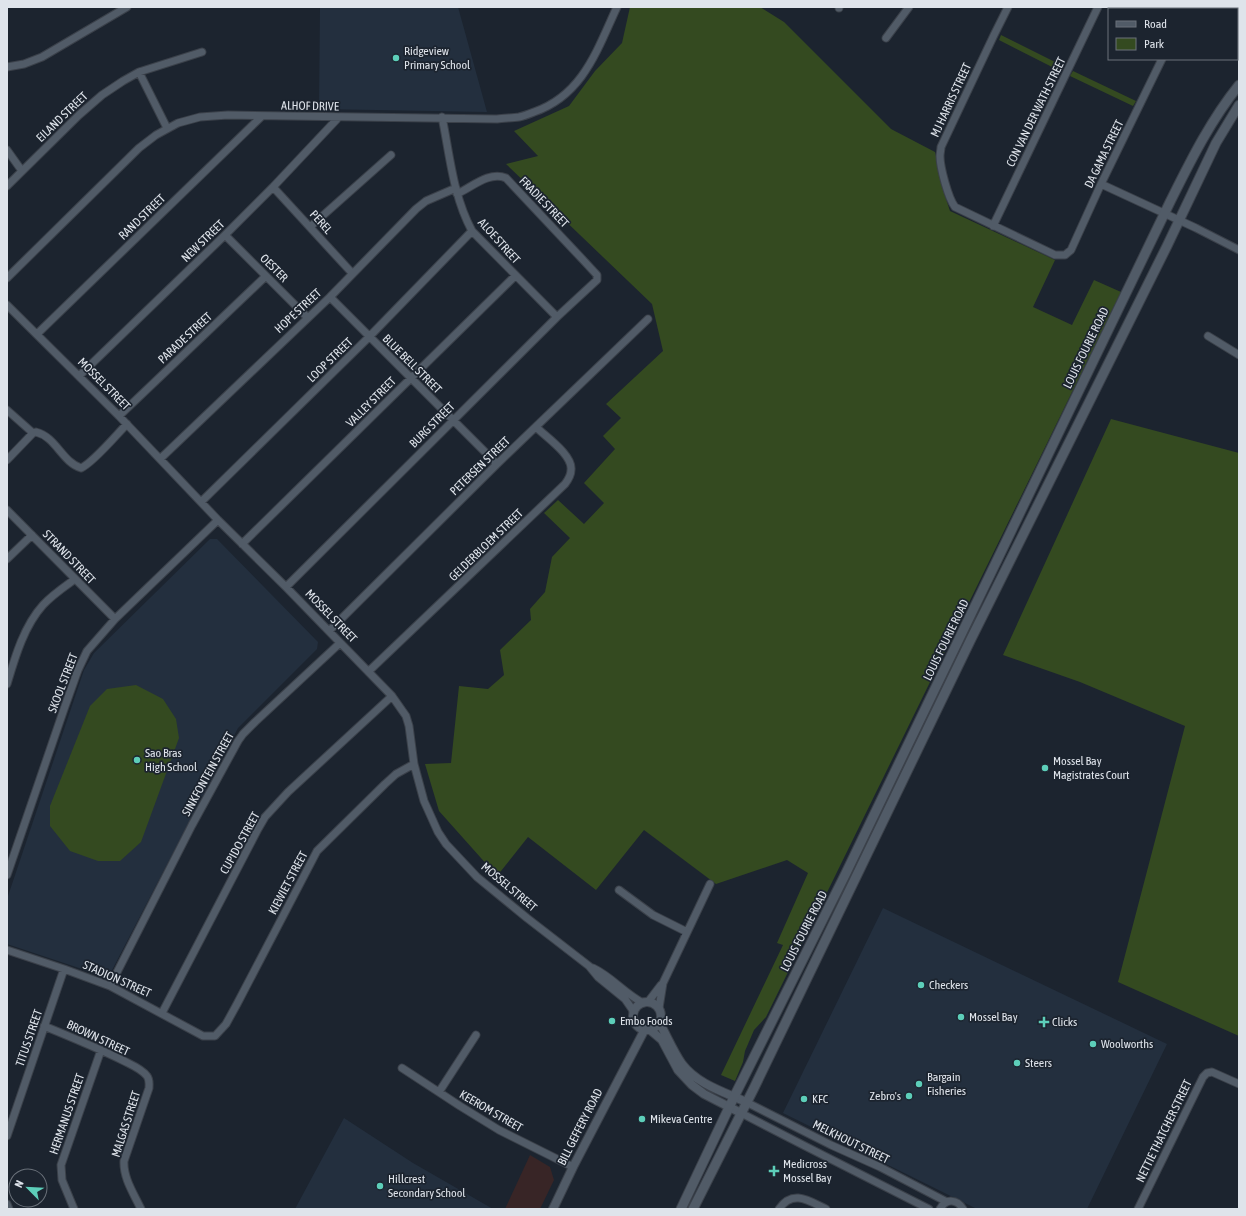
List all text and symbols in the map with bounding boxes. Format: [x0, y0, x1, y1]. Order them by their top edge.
legend [1108, 8, 1238, 60]
text: Road [1144, 17, 1167, 31]
text: Park [1144, 37, 1165, 51]
place label: Ridgeview Primary School [404, 44, 471, 72]
marker: Ridgeview Primary School [391, 53, 401, 63]
street label: CON VAN DER WATH STREET [1003, 54, 1069, 169]
street label: MJ HARRIS STREET [928, 60, 975, 139]
street label: EILAND STREET [33, 89, 91, 145]
street label: ALHOF DRIVE [281, 98, 339, 114]
street label: DA GAMA STREET [1082, 117, 1127, 190]
street label: FRADIE STREET [516, 174, 572, 231]
street label: RAND STREET [116, 191, 169, 243]
street label: PEREL [307, 207, 335, 237]
street label: ALOE STREET [475, 216, 523, 267]
street label: NEW STREET [179, 217, 228, 265]
street label: OESTER [257, 251, 291, 285]
street label: HOPE STREET [272, 285, 325, 336]
street label: LOUIS FOURIE ROAD [1060, 305, 1112, 391]
street label: PARADE STREET [155, 309, 215, 366]
street label: BLUE BELL STREET [380, 332, 445, 397]
street label: LOOP STREET [304, 334, 356, 385]
street label: MOSSEL STREET [75, 355, 134, 414]
street label: VALLEY STREET [343, 374, 399, 430]
street label: BURG STREET [406, 399, 458, 451]
street label: PETERSEN STREET [447, 433, 513, 498]
street label: GELDERBLOEM STREET [446, 506, 527, 584]
street label: STRAND STREET [40, 527, 99, 587]
street label: MOSSEL STREET [302, 587, 360, 646]
street label: LOUIS FOURIE ROAD [920, 597, 972, 683]
street label: SKOOL STREET [45, 651, 81, 715]
street label: SINKFONTEIN STREET [179, 729, 237, 818]
place label: Sao Bras High School [145, 746, 198, 774]
place label: Mossel Bay Magistrates Court [1053, 754, 1130, 782]
marker: Sao Bras High School [132, 755, 142, 765]
marker: Mossel Bay Magistrates Court [1040, 763, 1050, 773]
street label: CUPIDO STREET [217, 809, 263, 876]
street label: KIEWIET STREET [265, 848, 311, 917]
street label: MOSSEL STREET [478, 860, 540, 915]
street label: LOUIS FOURIE ROAD [778, 888, 830, 974]
street label: STADION STREET [81, 958, 154, 1001]
place label: Checkers [929, 978, 968, 992]
marker: Checkers [916, 980, 926, 990]
street label: TITUS STREET [13, 1007, 45, 1068]
place label: Mossel Bay [969, 1010, 1018, 1024]
marker: Mossel Bay [956, 1012, 966, 1022]
place label: Embo Foods [620, 1014, 673, 1028]
place label: Clicks [1052, 1015, 1077, 1029]
marker: Embo Foods [607, 1016, 617, 1026]
street label: BROWN STREET [64, 1017, 132, 1059]
marker: Clicks [1039, 1017, 1049, 1027]
place label: Woolworths [1101, 1037, 1153, 1051]
marker: Woolworths [1088, 1039, 1098, 1049]
place label: Steers [1025, 1056, 1052, 1070]
marker: Steers [1012, 1058, 1022, 1068]
place label: Bargain Fisheries [927, 1070, 966, 1098]
street label: HERMANUS STREET [47, 1071, 88, 1156]
street label: NETTIE THATCHER STREET [1133, 1077, 1195, 1184]
marker: Bargain Fisheries [914, 1079, 924, 1089]
street label: BILL GEFFERY ROAD [555, 1086, 605, 1168]
street label: KEEROM STREET [457, 1087, 526, 1135]
street label: MALGAS STREET [109, 1088, 144, 1159]
place label: Zebro's [870, 1089, 901, 1103]
marker: Zebro's [904, 1091, 914, 1101]
place label: KFC [812, 1092, 829, 1106]
marker: KFC [799, 1094, 809, 1104]
place label: Mikeva Centre [650, 1112, 712, 1126]
marker: Mikeva Centre [637, 1114, 647, 1124]
street label: MELKHOUT STREET [810, 1117, 892, 1167]
place label: Medicross Mossel Bay [783, 1157, 832, 1185]
marker: Medicross Mossel Bay [768, 1165, 780, 1177]
north arrow [8, 1168, 48, 1208]
place label: Hillcrest Secondary School [388, 1172, 466, 1200]
text: N [12, 1179, 26, 1189]
marker: Hillcrest Secondary School [375, 1181, 385, 1191]

